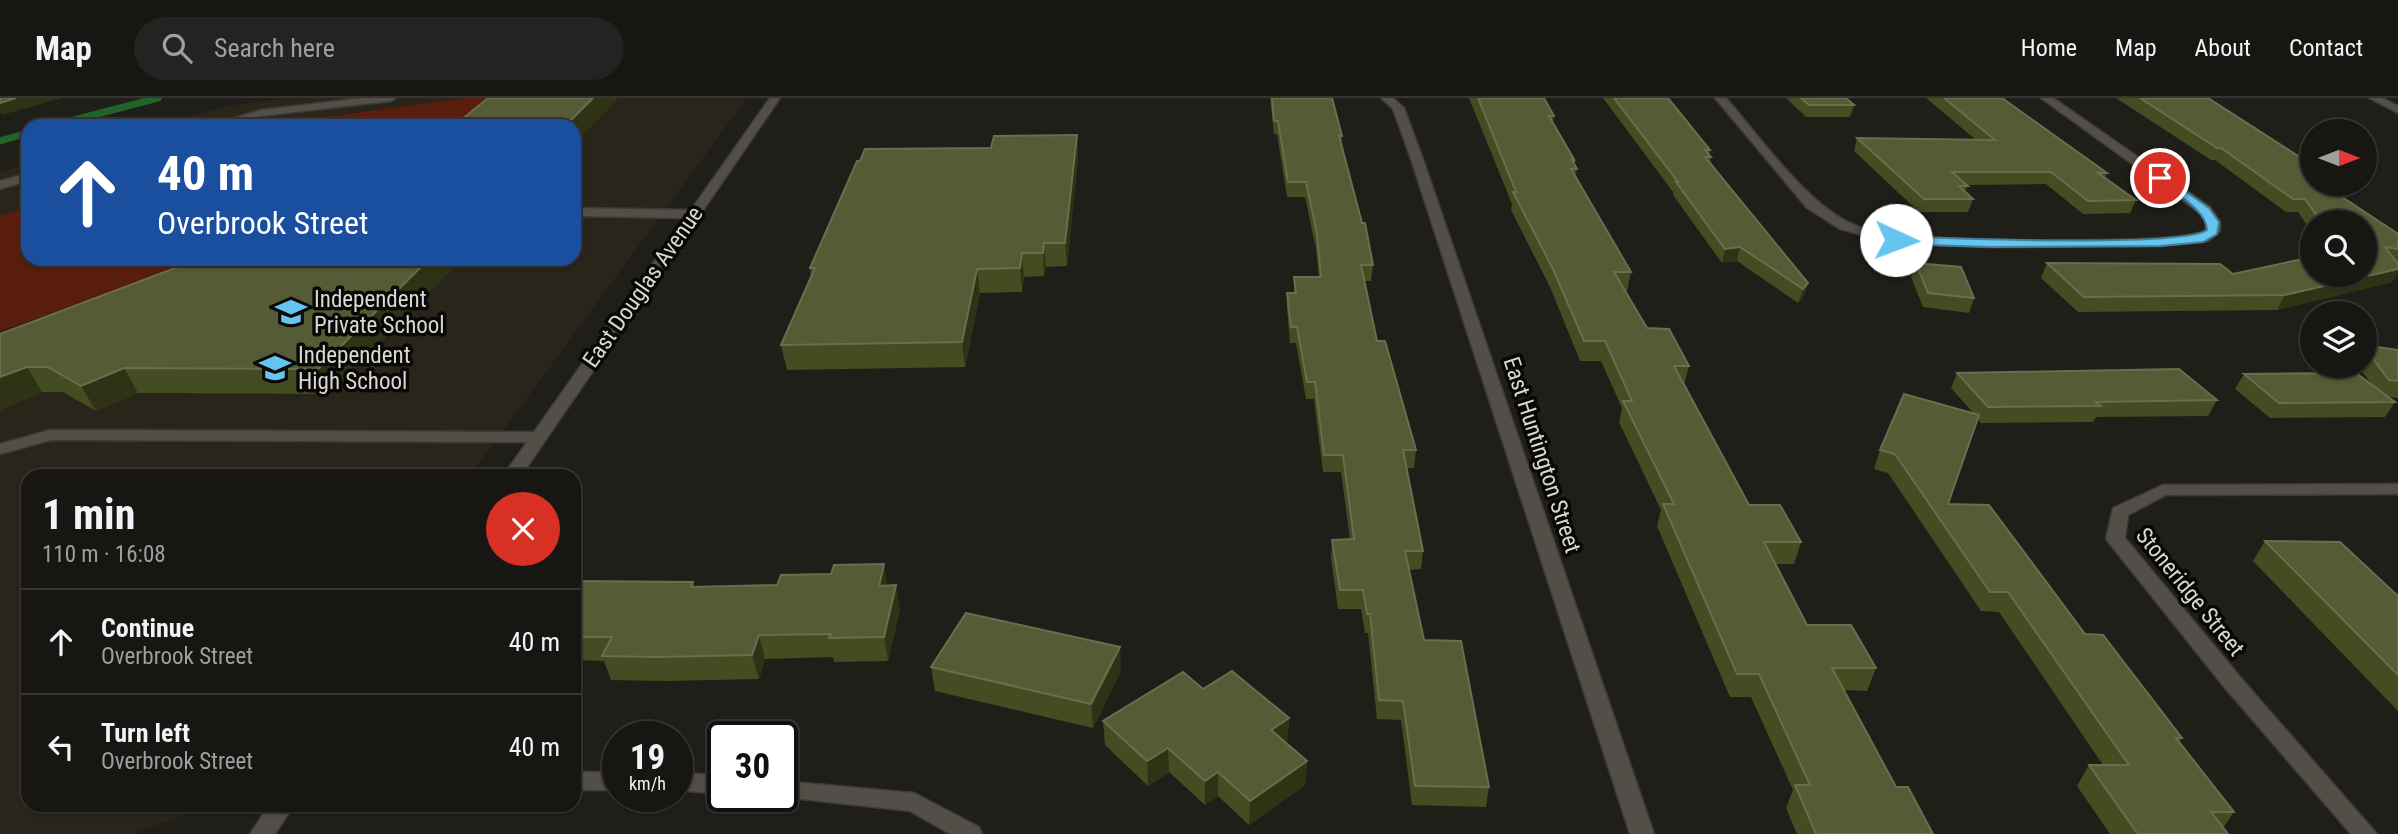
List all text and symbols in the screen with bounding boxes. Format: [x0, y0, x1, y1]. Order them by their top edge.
search box [134, 17, 624, 80]
text: Map [35, 29, 92, 68]
icon: search [158, 29, 196, 67]
text: Search here [214, 33, 335, 63]
text: Home [2021, 34, 2077, 62]
text: Map [2115, 34, 2157, 62]
text: About [2195, 34, 2251, 62]
text: Contact [2289, 34, 2363, 62]
north arrow [2300, 119, 2376, 196]
map controls [2300, 119, 2377, 378]
text: 40 m [157, 145, 254, 202]
icon: ahead [42, 147, 133, 238]
pin [2130, 148, 2190, 208]
icon: arrive [2141, 159, 2179, 197]
street label: East Douglas Avenue [577, 201, 709, 373]
position arrow [1859, 203, 1933, 277]
text: Overbrook Street [157, 204, 369, 242]
button: search [2300, 210, 2377, 287]
place label: Independent Private School [314, 286, 445, 339]
school or university icon: Independent Private School [274, 295, 308, 329]
button: layers [2300, 301, 2377, 378]
place label: Independent High School [298, 342, 410, 395]
school or university icon: Independent High School [258, 351, 292, 385]
street label: East Huntington Street [1498, 354, 1586, 556]
text: 1 min [42, 490, 135, 539]
button: close [486, 492, 560, 566]
street label: Stoneridge Street [2130, 523, 2250, 661]
text: 110 m · 16:08 [42, 541, 166, 568]
text: Continue [101, 613, 194, 643]
icon: ahead [42, 623, 80, 661]
text: 40 m [509, 627, 560, 657]
text: Overbrook Street [101, 643, 253, 670]
text: Turn left [101, 718, 190, 748]
speed limit sign: 30 [707, 721, 798, 812]
icon: left [42, 728, 80, 766]
text: 40 m [509, 732, 560, 762]
text: 19 [630, 737, 665, 778]
text: Overbrook Street [101, 748, 253, 775]
text: km/h [629, 773, 666, 794]

